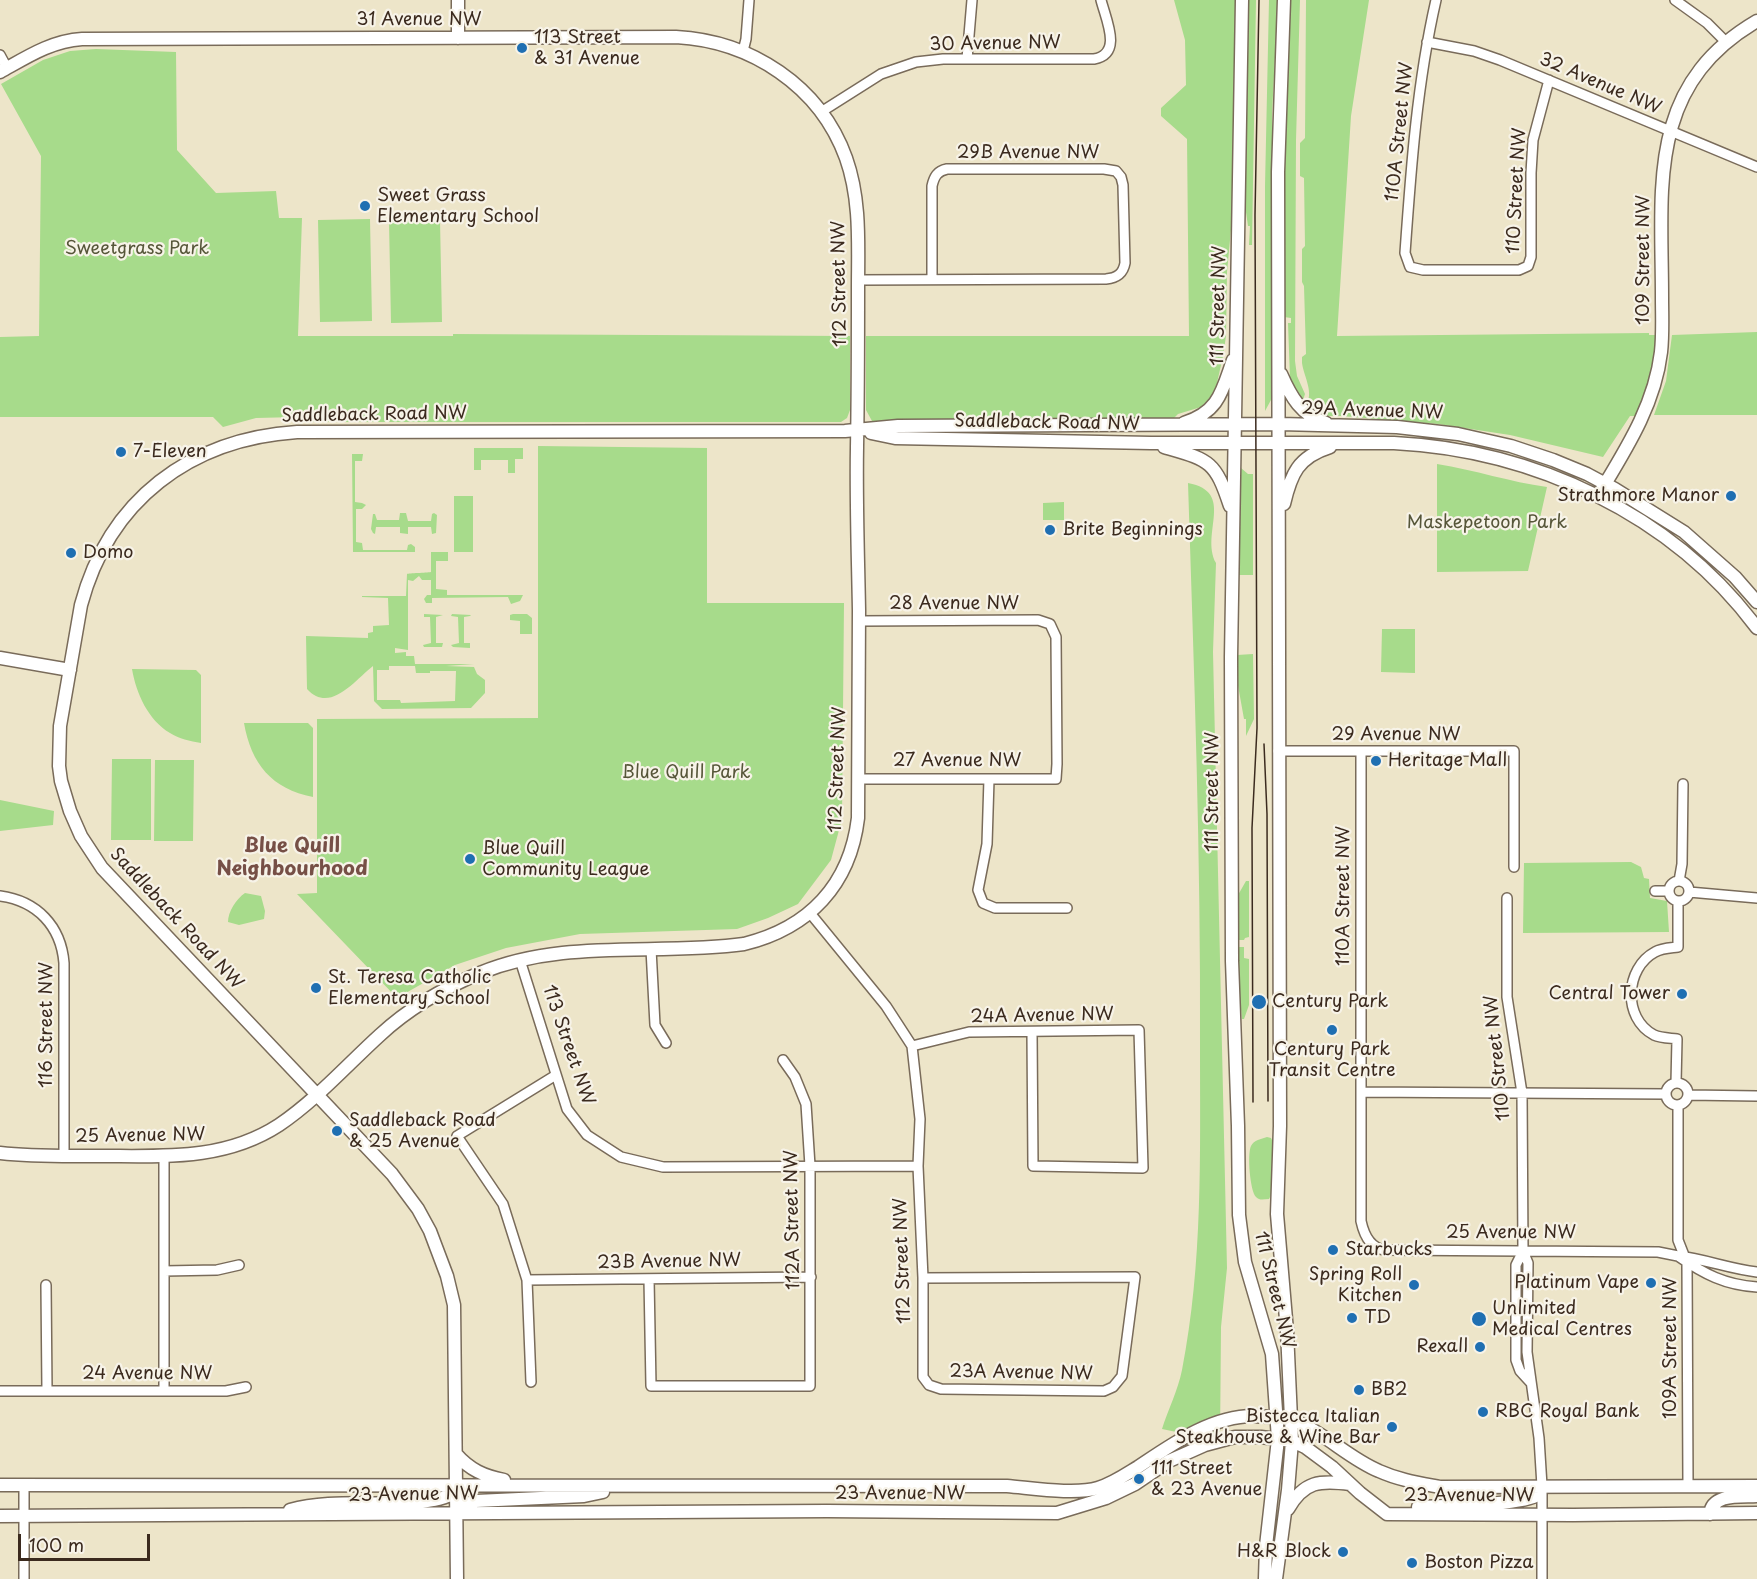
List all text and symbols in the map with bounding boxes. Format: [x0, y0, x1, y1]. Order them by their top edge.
street label: 31 Avenue NW [357, 9, 481, 31]
place label: 113 Street & 31 Avenue [534, 27, 640, 70]
street label: 30 Avenue NW [929, 32, 1061, 56]
marker: 113 Street & 31 Avenue [515, 41, 529, 55]
street label: 32 Avenue NW [1536, 49, 1664, 119]
street label: 110A Street NW [1382, 61, 1418, 203]
street label: 110 Street NW [1503, 127, 1531, 255]
street label: 29B Avenue NW [957, 142, 1099, 164]
place label: Sweet Grass Elementary School [377, 185, 539, 228]
street label: 109 Street NW [1633, 195, 1655, 325]
marker: Sweet Grass Elementary School [358, 199, 372, 213]
street label: 112 Street NW [828, 221, 852, 347]
park label: Sweetgrass Park [65, 238, 209, 260]
street label: 111 Street NW [1207, 246, 1231, 366]
street label: 29A Avenue NW [1300, 398, 1444, 424]
street label: Saddleback Road NW [281, 403, 467, 427]
street label: Saddleback Road NW [954, 411, 1140, 435]
place label: 7-Eleven [133, 441, 207, 463]
marker: 7-Eleven [114, 445, 128, 459]
place label: Strathmore Manor [1557, 485, 1719, 507]
marker: Strathmore Manor [1724, 489, 1738, 503]
park label: Maskepetoon Park [1407, 512, 1567, 534]
place label: Brite Beginnings [1062, 519, 1203, 541]
marker: Brite Beginnings [1043, 523, 1057, 537]
place label: Domo [83, 542, 133, 564]
marker: Domo [64, 546, 78, 560]
street label: 28 Avenue NW [889, 593, 1019, 615]
street label: 112 Street NW [825, 707, 851, 833]
street label: 29 Avenue NW [1332, 724, 1460, 746]
street label: 111 Street NW [1202, 732, 1224, 852]
street label: 27 Avenue NW [893, 750, 1021, 772]
place label: Heritage Mall [1388, 750, 1507, 772]
marker: Heritage Mall [1369, 754, 1383, 768]
park label: Blue Quill Park [622, 762, 750, 784]
street label: 110A Street NW [1333, 826, 1355, 966]
district label: Blue Quill Neighbourhood [216, 834, 368, 881]
place label: Blue Quill Community League [482, 838, 650, 880]
street label: Saddleback Road NW [105, 844, 247, 994]
marker: Blue Quill Community League [463, 852, 477, 866]
street label: 116 Street NW [36, 962, 58, 1088]
place label: St. Teresa Catholic Elementary School [328, 967, 491, 1010]
marker: St. Teresa Catholic Elementary School [309, 981, 323, 995]
street label: 113 Street NW [537, 982, 599, 1108]
place label: Central Tower [1548, 983, 1670, 1005]
marker: Central Tower [1675, 987, 1689, 1001]
place label: Century Park [1272, 991, 1388, 1013]
marker: Century Park [1250, 993, 1268, 1011]
street label: 110 Street NW [1481, 994, 1515, 1122]
street label: 24A Avenue NW [970, 1004, 1114, 1028]
marker: Century Park Transit Centre [1325, 1023, 1339, 1037]
place label: Century Park Transit Centre [1268, 1039, 1396, 1082]
place label: Saddleback Road & 25 Avenue [349, 1110, 496, 1152]
street label: 25 Avenue NW [75, 1124, 205, 1148]
marker: Saddleback Road & 25 Avenue [330, 1124, 344, 1138]
street label: 112A Street NW [781, 1150, 805, 1290]
street label: 112 Street NW [890, 1198, 916, 1324]
street label: 25 Avenue NW [1446, 1222, 1576, 1244]
street label: 111 Street NW [1249, 1229, 1299, 1351]
place label: Starbucks [1345, 1239, 1432, 1261]
marker: Starbucks [1326, 1243, 1340, 1257]
street label: 23B Avenue NW [597, 1250, 741, 1274]
place label: Spring Roll Kitchen [1309, 1264, 1402, 1306]
place label: Platinum Vape [1514, 1272, 1639, 1294]
marker: Platinum Vape [1644, 1276, 1658, 1290]
street label: 109A Street NW [1660, 1277, 1682, 1419]
marker: Spring Roll Kitchen [1407, 1278, 1421, 1292]
place label: Unlimited Medical Centres [1492, 1298, 1632, 1340]
place label: TD [1364, 1307, 1391, 1329]
marker: Unlimited Medical Centres [1470, 1310, 1488, 1328]
marker: TD [1345, 1311, 1359, 1325]
place label: Rexall [1416, 1336, 1468, 1358]
marker: Rexall [1473, 1340, 1487, 1354]
street label: 23A Avenue NW [949, 1361, 1093, 1385]
street label: 24 Avenue NW [82, 1363, 212, 1385]
place label: BB2 [1371, 1379, 1408, 1401]
marker: BB2 [1352, 1383, 1366, 1397]
place label: RBC Royal Bank [1495, 1401, 1639, 1423]
marker: RBC Royal Bank [1476, 1405, 1490, 1419]
place label: Bistecca Italian Steakhouse & Wine Bar [1175, 1406, 1380, 1448]
marker: Bistecca Italian Steakhouse & Wine Bar [1385, 1420, 1399, 1434]
place label: 111 Street & 23 Avenue [1151, 1458, 1262, 1500]
marker: 111 Street & 23 Avenue [1132, 1472, 1146, 1486]
street label: 23 Avenue NW [348, 1483, 478, 1507]
street label: 23 Avenue NW [835, 1483, 965, 1505]
street label: 23 Avenue NW [1404, 1485, 1534, 1507]
scale bar [21, 1522, 153, 1560]
text: 100 m [29, 1531, 84, 1558]
place label: H&R Block [1237, 1541, 1331, 1563]
marker: H&R Block [1336, 1545, 1350, 1559]
place label: Boston Pizza [1424, 1552, 1533, 1574]
marker: Boston Pizza [1405, 1556, 1419, 1570]

